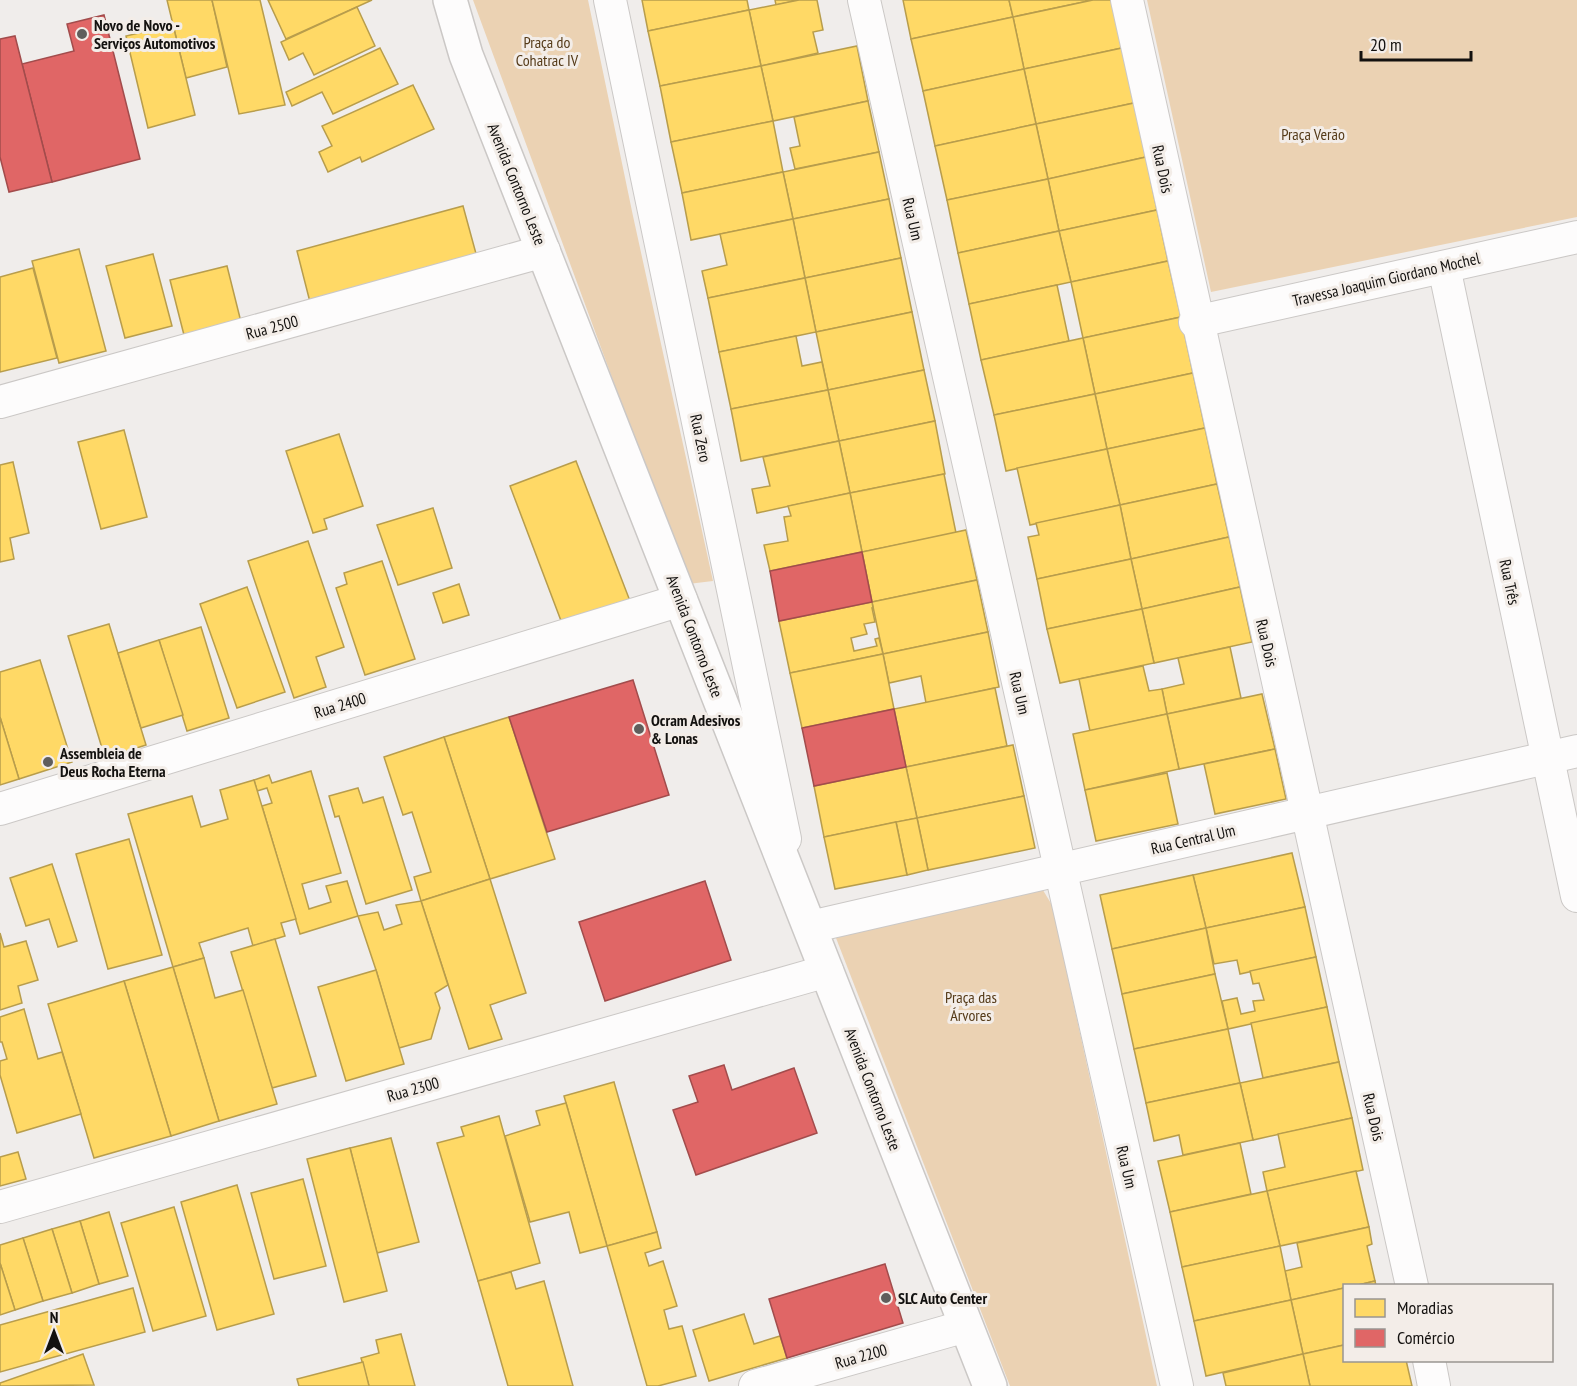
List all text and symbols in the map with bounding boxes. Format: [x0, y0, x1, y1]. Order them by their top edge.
place label: Novo de Novo - Serviços Automotivos [94, 15, 216, 53]
scale bar [1361, 24, 1470, 62]
marker: Novo de Novo - Serviços Automotivos [75, 27, 89, 41]
park label: Praça do Cohatrac IV [516, 32, 579, 70]
text: 20 m [1370, 33, 1402, 56]
street label: Avenida Contorno Leste [483, 120, 551, 248]
park label: Praça Verão [1281, 124, 1345, 144]
street label: Rua Dois [1148, 143, 1178, 195]
street label: Rua Um [898, 196, 928, 242]
street label: Travessa Joaquim Giordano Mochel [1290, 248, 1482, 310]
street label: Rua 2500 [244, 310, 300, 344]
street label: Rua Zero [686, 412, 716, 464]
street label: Rua Três [1495, 557, 1525, 607]
street label: Avenida Contorno Leste [662, 572, 728, 700]
street label: Rua Dois [1252, 617, 1282, 669]
street label: Rua Um [1005, 670, 1035, 716]
street label: Rua 2400 [312, 688, 368, 722]
place label: Ocram Adesivos & Lonas [651, 710, 741, 748]
marker: Ocram Adesivos & Lonas [632, 722, 646, 736]
place label: Assembleia de Deus Rocha Eterna [59, 743, 166, 781]
marker: Assembleia de Deus Rocha Eterna [41, 755, 55, 769]
street label: Rua Central Um [1149, 820, 1237, 858]
park label: Praça das Árvores [945, 987, 997, 1025]
street label: Avenida Contorno Leste [840, 1025, 906, 1153]
street label: Rua 2300 [385, 1072, 441, 1106]
street label: Rua Dois [1359, 1091, 1389, 1143]
street label: Rua Um [1112, 1144, 1142, 1190]
legend [1343, 1284, 1553, 1362]
place label: SLC Auto Center [898, 1288, 987, 1308]
marker: SLC Auto Center [879, 1291, 893, 1305]
text: Moradias [1397, 1296, 1453, 1319]
north arrow [24, 1302, 84, 1362]
text: N [50, 1307, 58, 1327]
text: Comércio [1397, 1326, 1455, 1349]
street label: Rua 2200 [833, 1339, 889, 1373]

